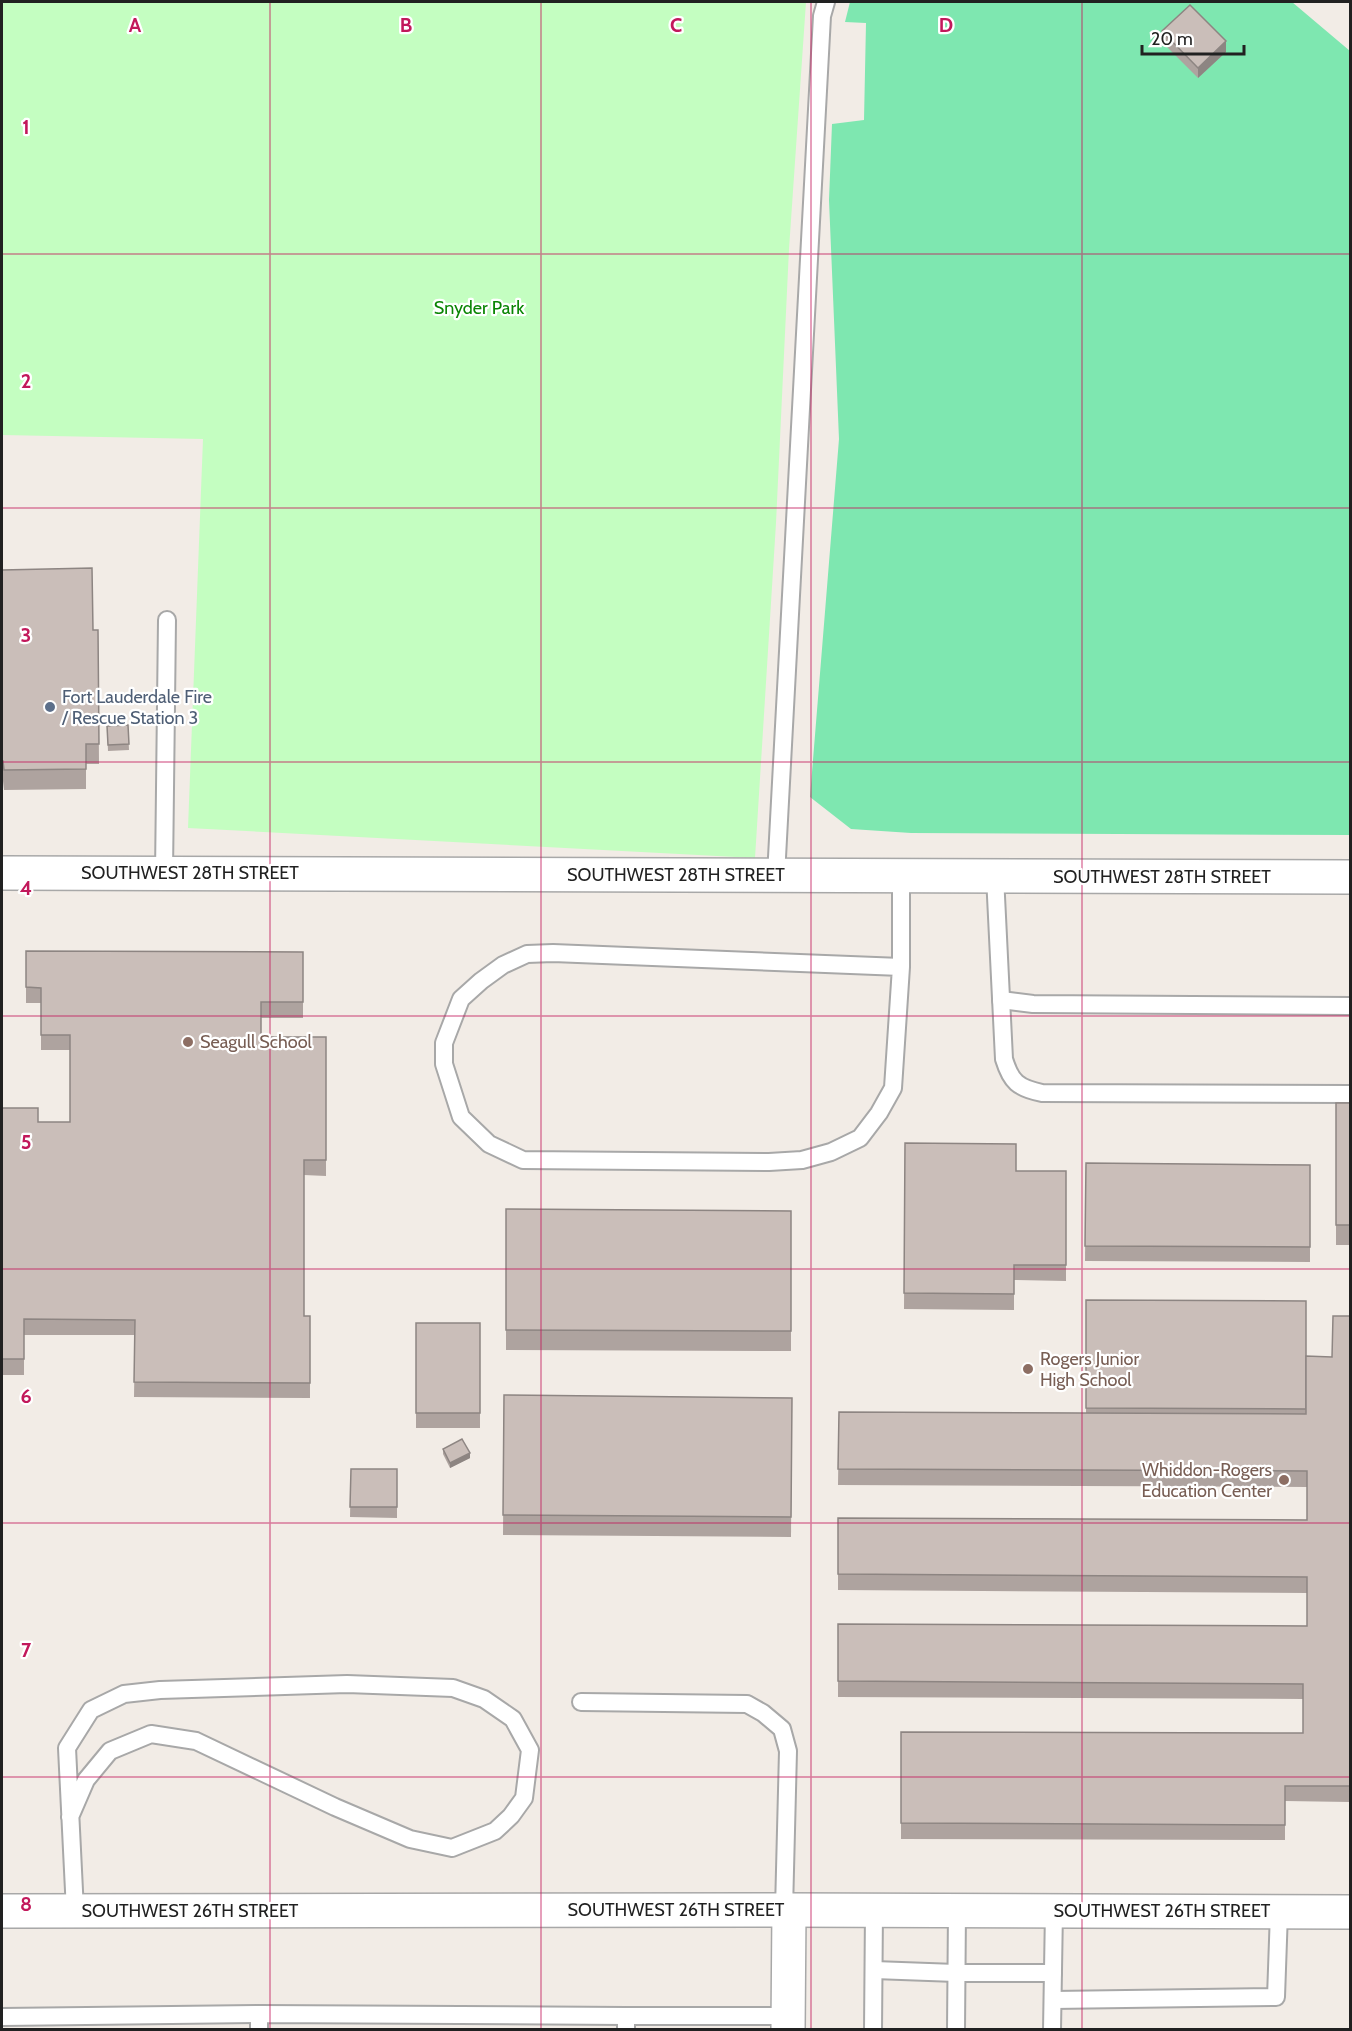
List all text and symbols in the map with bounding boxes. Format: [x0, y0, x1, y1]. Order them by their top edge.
text: A [129, 13, 142, 37]
text: B [400, 13, 412, 37]
text: C [670, 13, 682, 37]
text: D [939, 13, 953, 37]
scale bar [1142, 18, 1244, 56]
text: 20 m [1151, 28, 1193, 50]
text: 1 [22, 115, 30, 139]
park label: Snyder Park [434, 297, 525, 319]
text: 2 [21, 369, 31, 393]
text: 3 [21, 623, 31, 647]
place label: Fort Lauderdale Fire / Rescue Station 3 [61, 686, 212, 729]
marker: Fort Lauderdale Fire / Rescue Station 3 [43, 700, 57, 714]
street label: SOUTHWEST 28TH STREET [81, 862, 299, 884]
street label: SOUTHWEST 28TH STREET [567, 864, 785, 886]
street label: SOUTHWEST 28TH STREET [1053, 866, 1271, 888]
text: 4 [20, 876, 32, 900]
place label: Seagull School [200, 1031, 313, 1053]
marker: Seagull School [181, 1035, 195, 1049]
text: 5 [21, 1130, 31, 1154]
place label: Rogers Junior High School [1040, 1348, 1139, 1391]
marker: Rogers Junior High School [1021, 1362, 1035, 1376]
text: 6 [20, 1384, 32, 1408]
place label: Whiddon-Rogers Education Center [1141, 1459, 1272, 1502]
marker: Whiddon-Rogers Education Center [1277, 1473, 1291, 1487]
text: 7 [21, 1638, 32, 1662]
text: 8 [20, 1892, 32, 1916]
street label: SOUTHWEST 26TH STREET [568, 1899, 785, 1921]
street label: SOUTHWEST 26TH STREET [82, 1900, 299, 1922]
street label: SOUTHWEST 26TH STREET [1054, 1900, 1271, 1922]

